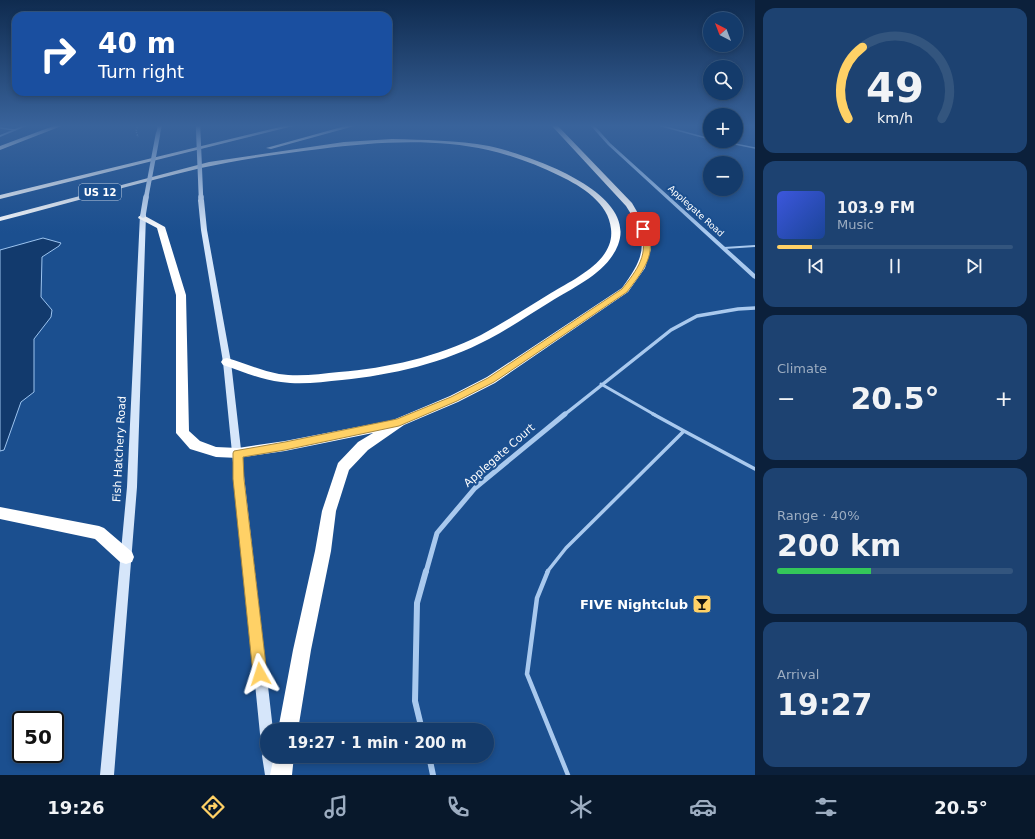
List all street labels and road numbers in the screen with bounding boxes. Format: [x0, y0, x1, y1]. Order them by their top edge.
street label: Applegate Road [666, 183, 726, 239]
road number: US 12 [79, 184, 121, 200]
street label: Fish Hatchery Road [110, 396, 129, 502]
street label: Applegate Court [461, 421, 538, 490]

